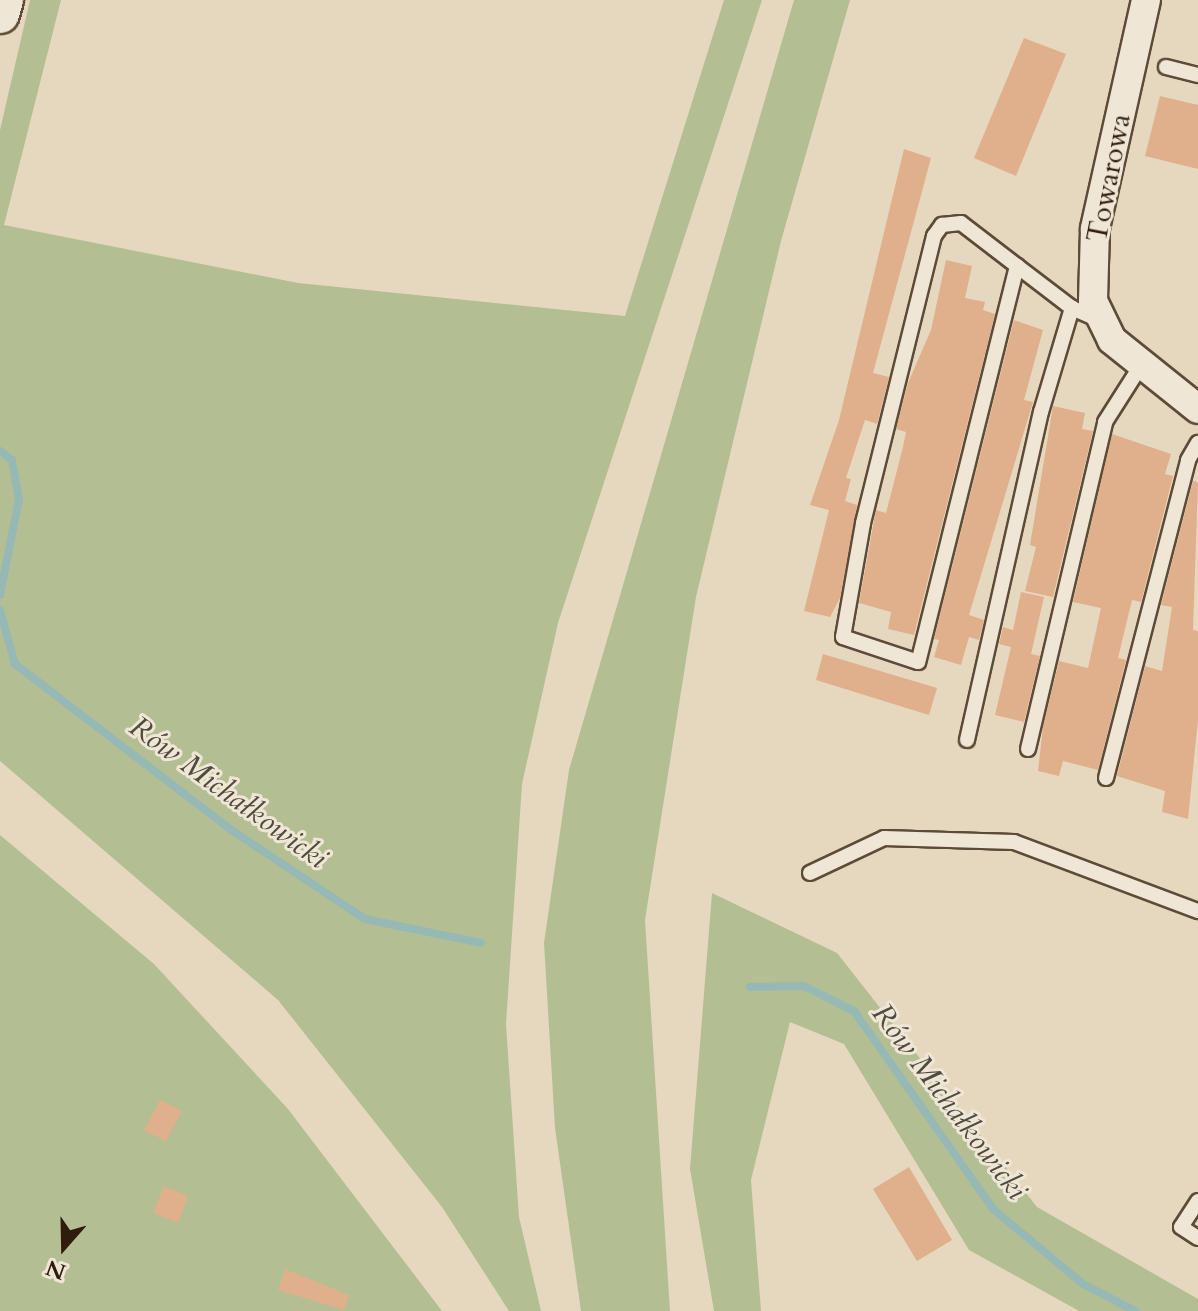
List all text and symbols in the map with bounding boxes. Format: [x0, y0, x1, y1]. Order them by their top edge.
street label: Towarowa [1080, 111, 1138, 245]
water label: Rów Michałkowicki [122, 709, 334, 877]
water label: Rów Michałkowicki [864, 997, 1034, 1207]
north arrow [24, 1207, 104, 1287]
text: N [42, 1252, 70, 1287]

